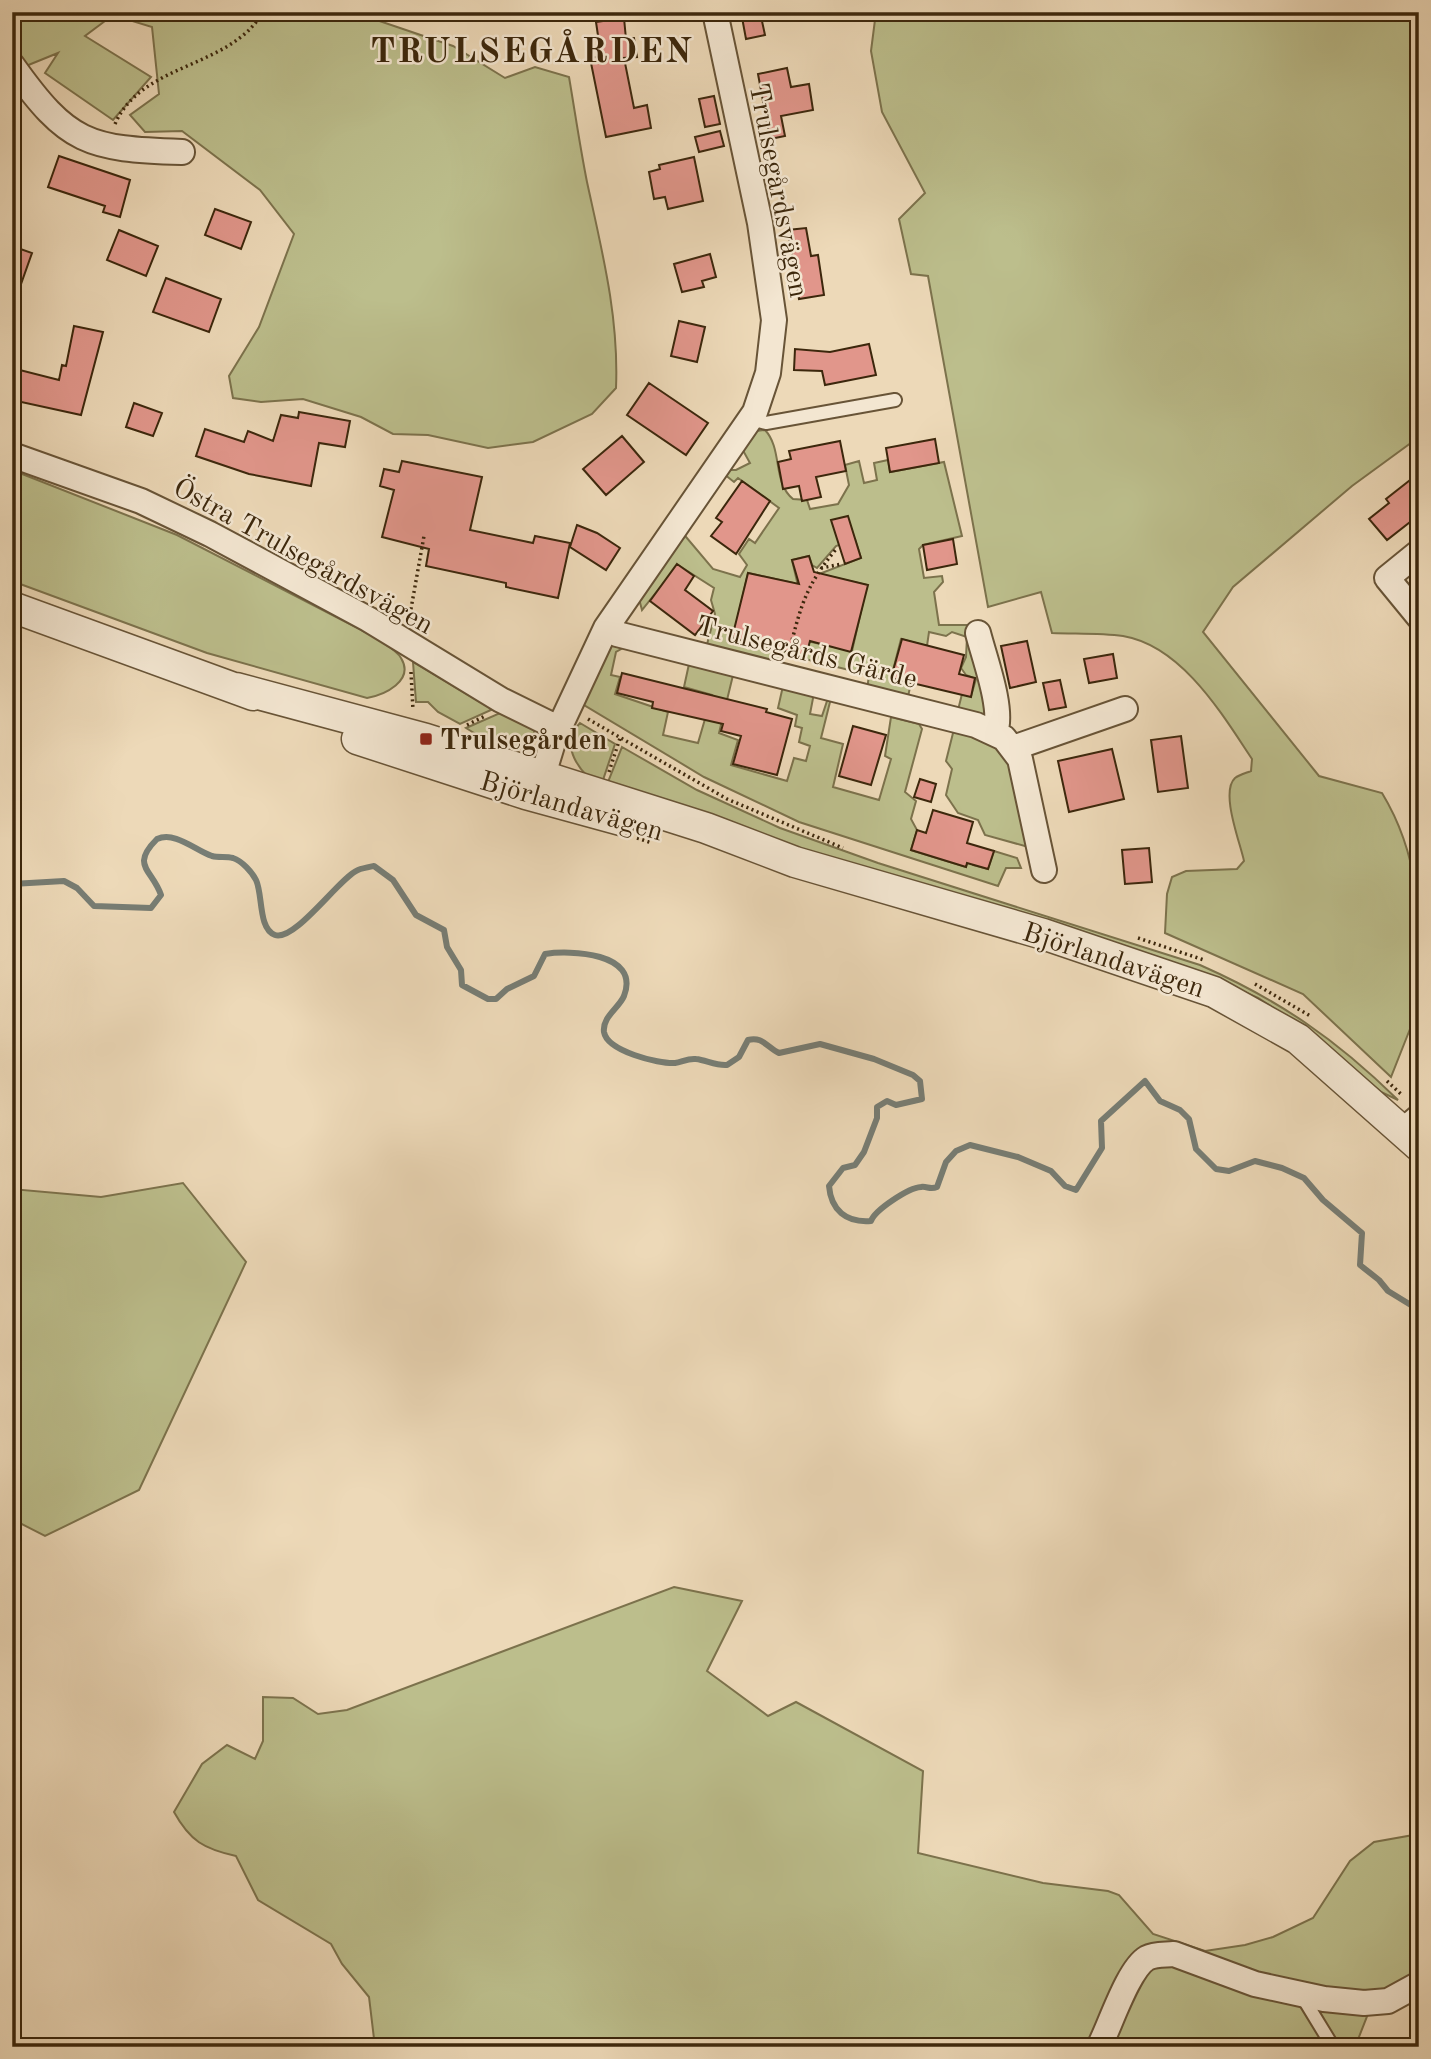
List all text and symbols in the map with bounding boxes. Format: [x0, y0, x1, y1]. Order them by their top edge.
district label: TRULSEGÅRDEN [370, 29, 694, 70]
street label: Trulsegårdsvägen [743, 81, 812, 300]
street label: Östra Trulsegårdsvägen [168, 471, 439, 641]
street label: Trulsegårds Gärde [693, 613, 920, 695]
place label: Trulsegården [440, 728, 607, 756]
marker: Trulsegården [418, 731, 434, 747]
street label: Björlandavägen [476, 768, 666, 847]
street label: Björlandavägen [1019, 919, 1208, 1004]

